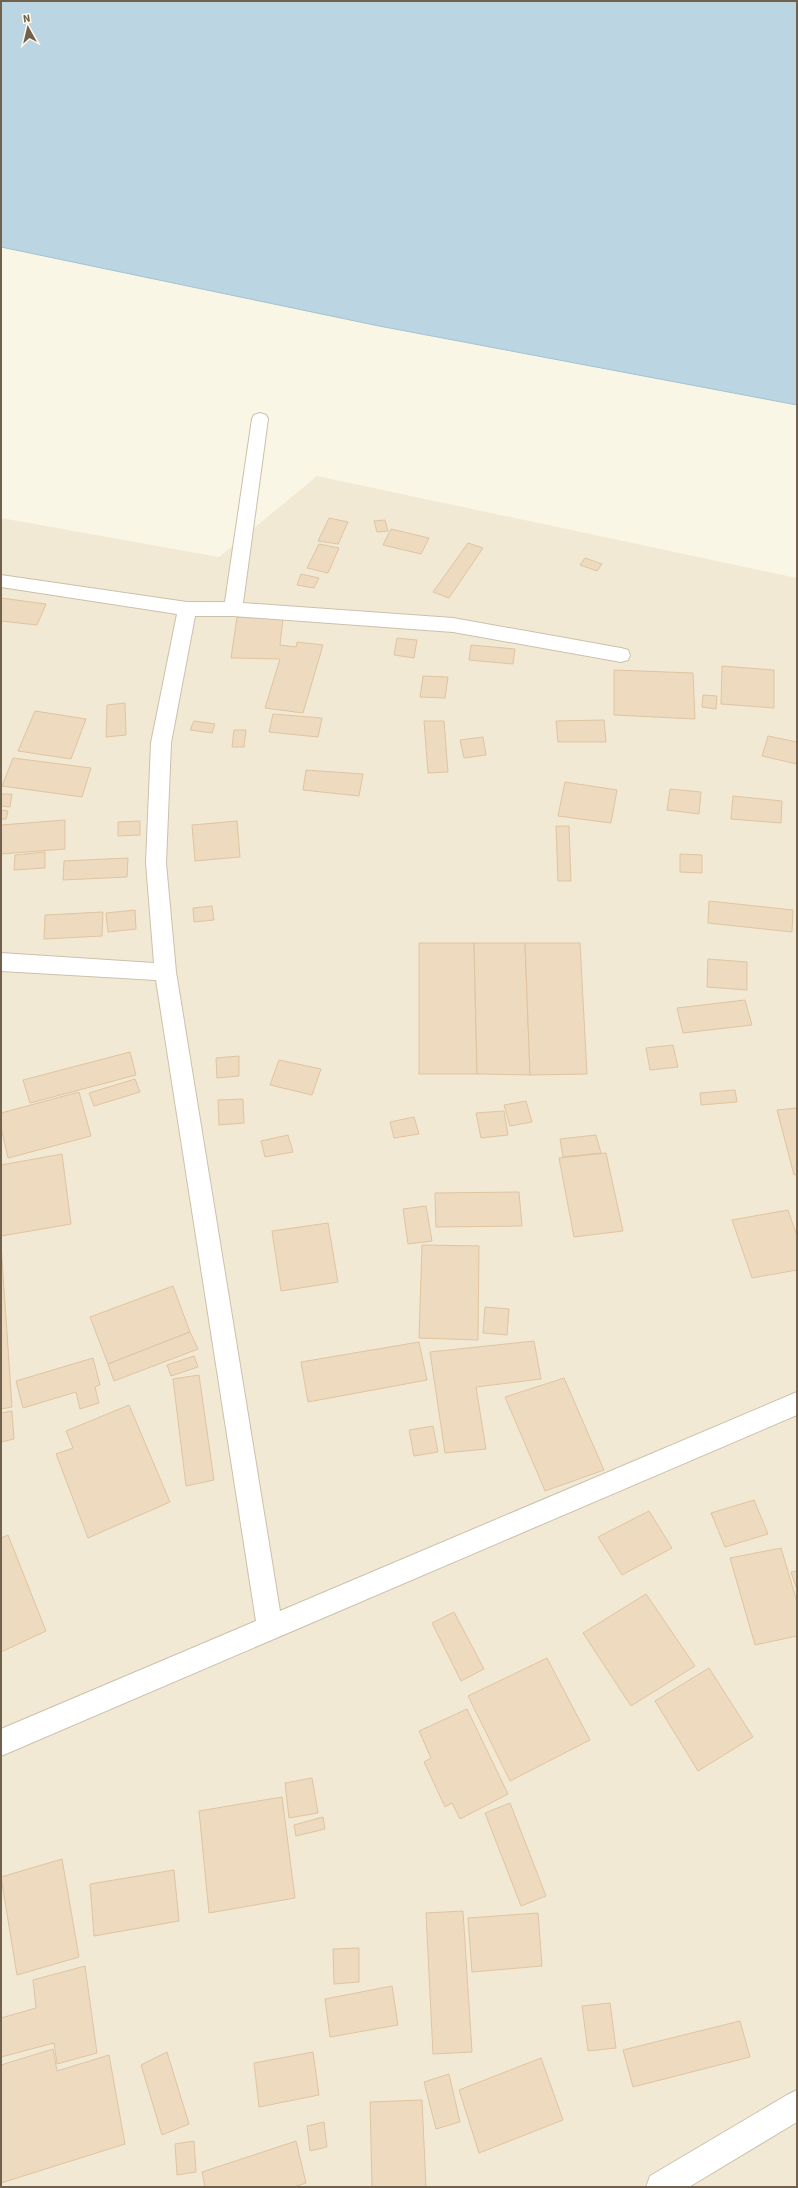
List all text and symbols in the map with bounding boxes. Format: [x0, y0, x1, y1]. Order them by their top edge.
north arrow [8, 8, 48, 48]
text: N [22, 11, 31, 27]

